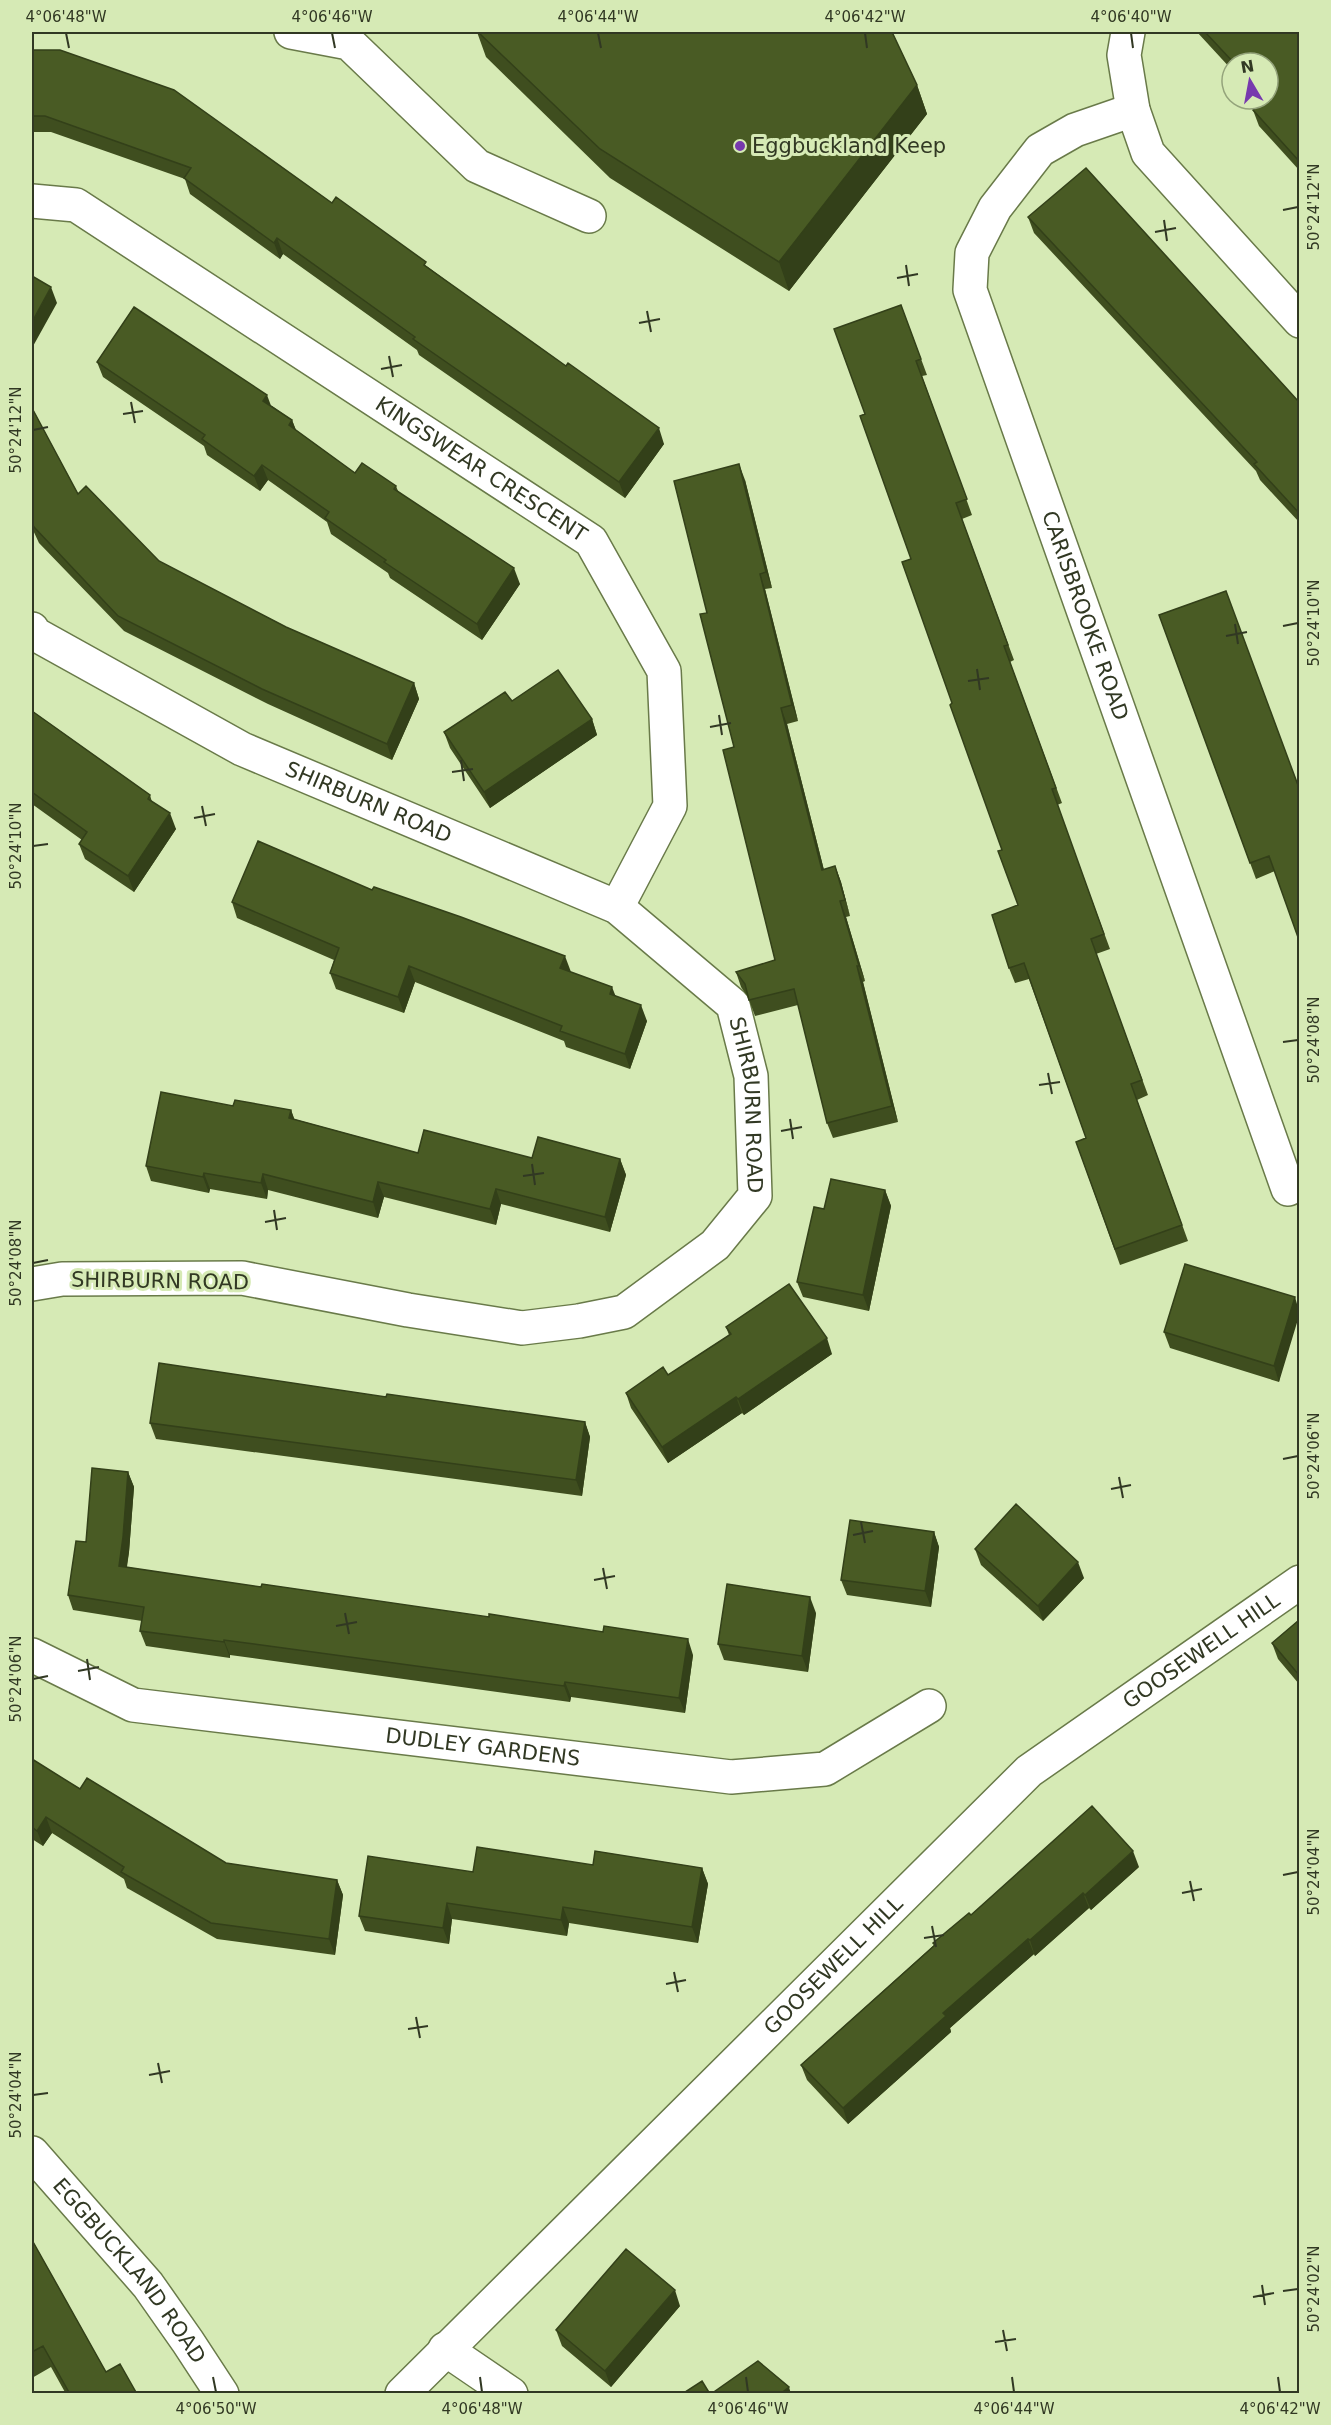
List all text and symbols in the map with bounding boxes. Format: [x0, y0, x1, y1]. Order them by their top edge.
text: 4°06'48"W [25, 8, 107, 26]
text: 4°06'46"W [291, 8, 373, 26]
text: 4°06'44"W [557, 8, 639, 26]
text: 4°06'42"W [824, 8, 906, 26]
text: 4°06'40"W [1090, 8, 1172, 26]
north arrow [1220, 51, 1280, 111]
text: N [1239, 56, 1256, 77]
place label: Eggbuckland Keep [752, 134, 946, 158]
marker: Eggbuckland Keep [733, 139, 747, 153]
text: 50°24'12"N [1305, 163, 1323, 251]
text: 50°24'12"N [7, 386, 25, 474]
street label: KINGSWEAR CRESCENT [371, 392, 592, 547]
street label: CARISBROOKE ROAD [1037, 508, 1133, 723]
text: 50°24'10"N [1305, 579, 1323, 667]
street label: SHIRBURN ROAD [282, 757, 455, 848]
text: 50°24'10"N [7, 802, 25, 890]
text: 50°24'08"N [1305, 996, 1323, 1084]
street label: SHIRBURN ROAD [724, 1014, 767, 1194]
text: 50°24'08"N [7, 1219, 25, 1307]
street label: SHIRBURN ROAD [71, 1267, 249, 1295]
text: 50°24'06"N [1305, 1412, 1323, 1500]
street label: GOOSEWELL HILL [1118, 1588, 1285, 1714]
text: 50°24'06"N [7, 1635, 25, 1723]
street label: DUDLEY GARDENS [384, 1723, 581, 1771]
text: 50°24'04"N [1305, 1828, 1323, 1916]
street label: GOOSEWELL HILL [759, 1891, 908, 2039]
text: 50°24'04"N [7, 2051, 25, 2139]
street label: EGGBUCKLAND ROAD [48, 2173, 211, 2368]
text: 50°24'02"N [1305, 2245, 1323, 2333]
text: 4°06'50"W [175, 2400, 257, 2418]
text: 4°06'48"W [441, 2400, 523, 2418]
text: 4°06'46"W [707, 2400, 789, 2418]
text: 4°06'44"W [973, 2400, 1055, 2418]
text: 4°06'42"W [1239, 2400, 1321, 2418]

